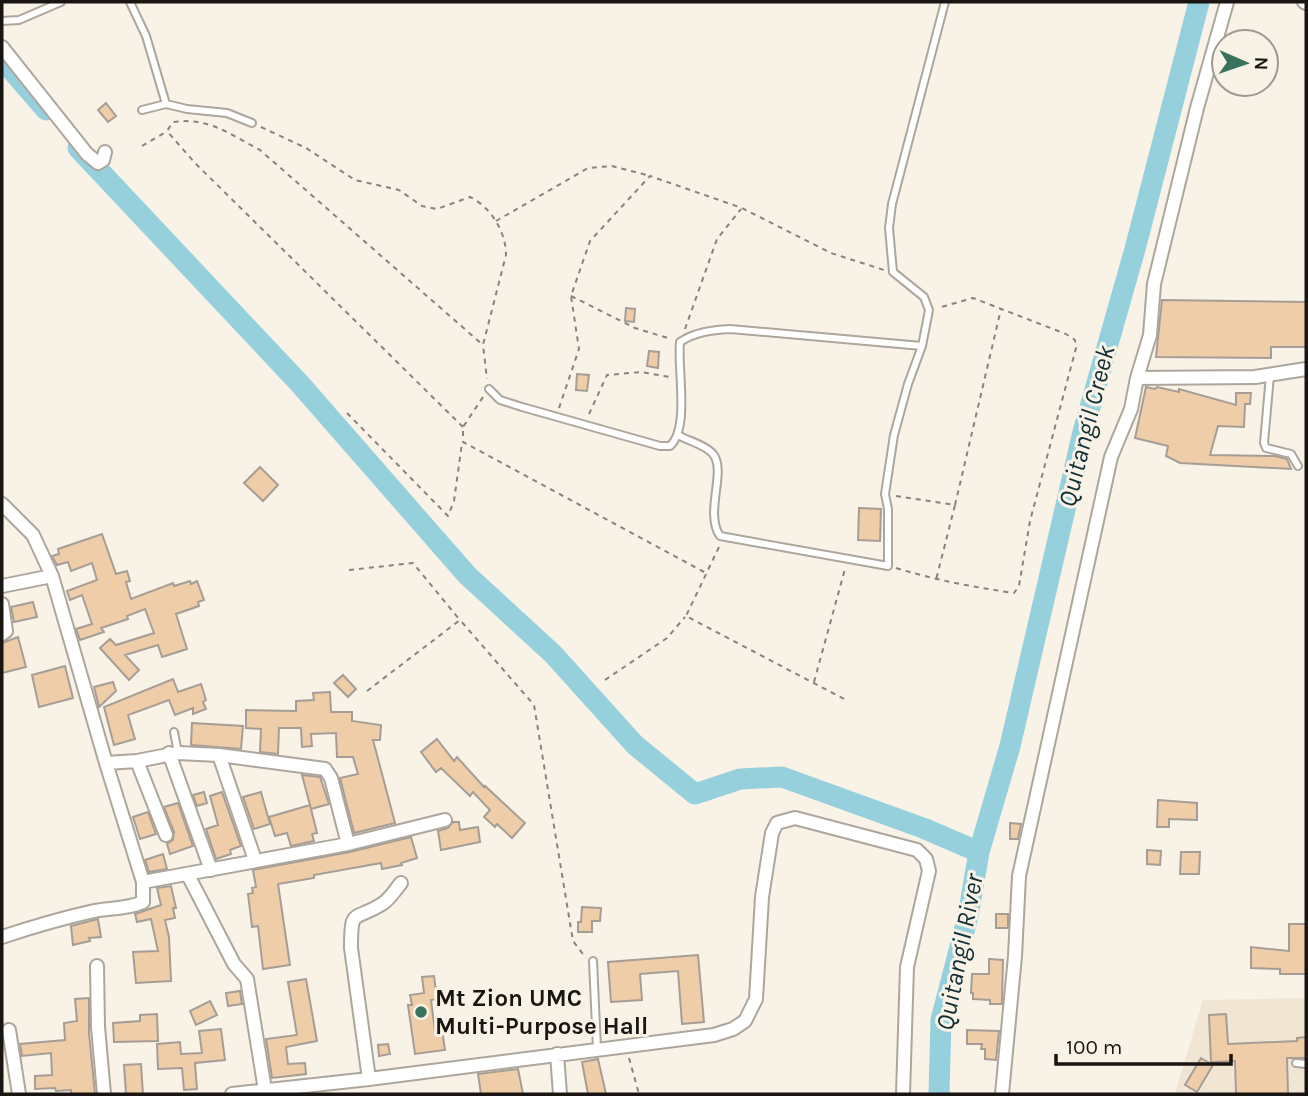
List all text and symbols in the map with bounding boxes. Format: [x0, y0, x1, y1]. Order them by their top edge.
north arrow [1210, 28, 1280, 98]
text: N [1250, 56, 1272, 71]
water label: Quitangil Creek [1051, 341, 1122, 510]
water label: Quitangil River [929, 870, 990, 1033]
place label: Mt Zion UMC Multi-Purpose Hall [435, 984, 648, 1040]
marker: Mt Zion UMC Multi-Purpose Hall [413, 1004, 429, 1020]
scale bar [1056, 1023, 1231, 1066]
text: 100 m [1066, 1035, 1123, 1059]

